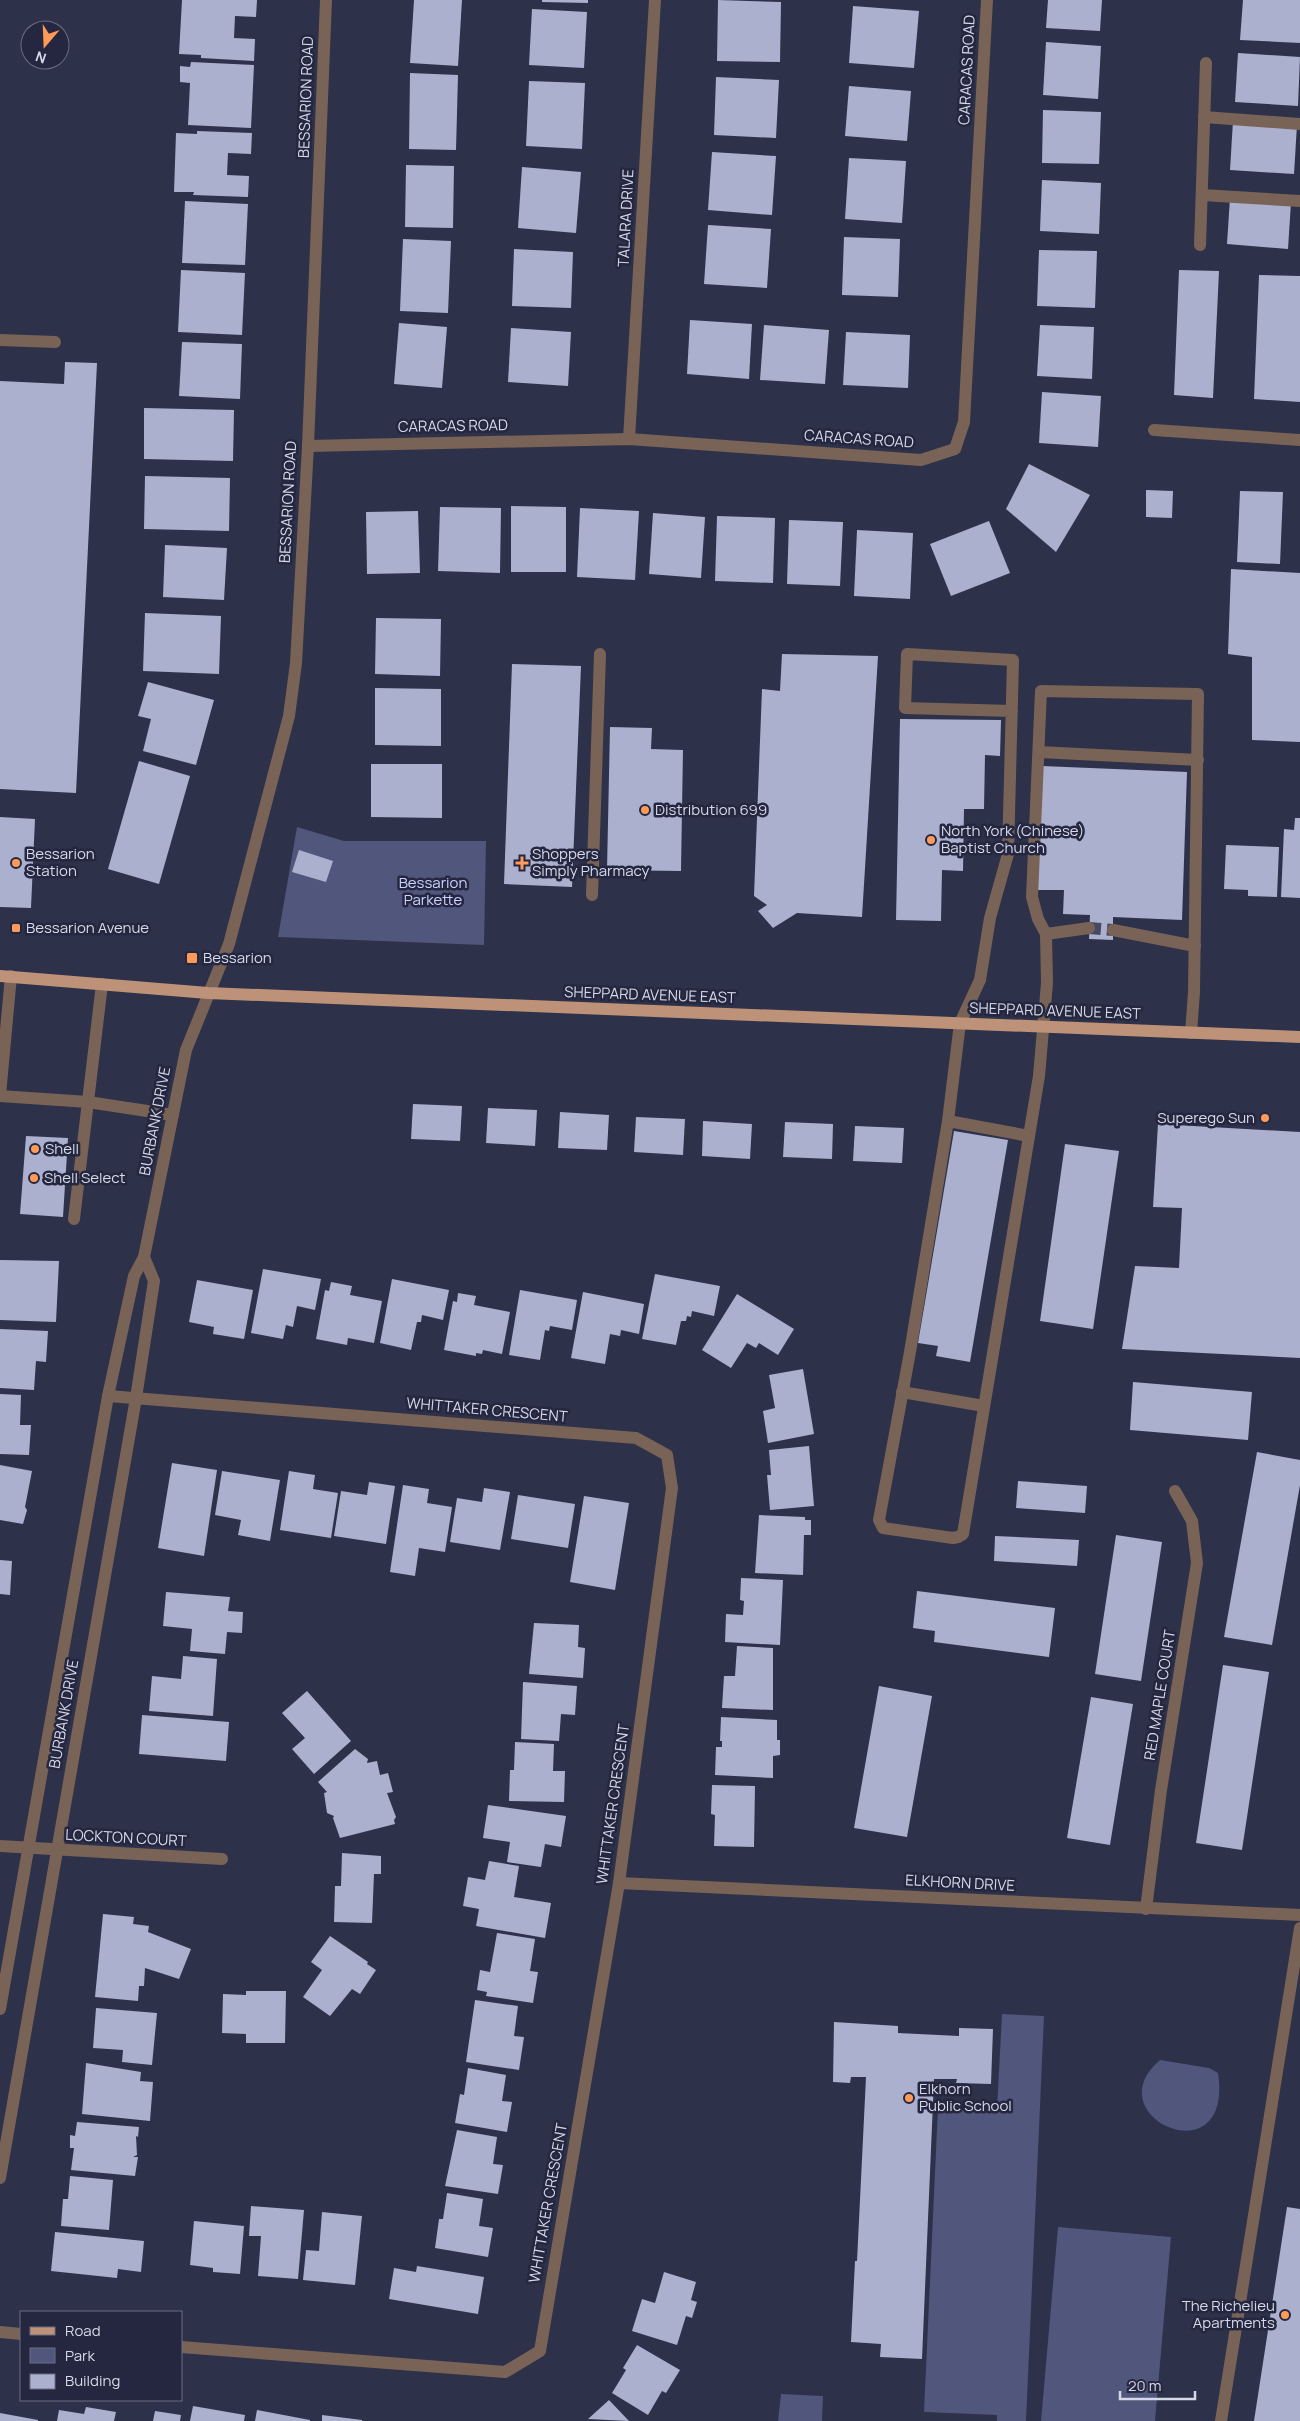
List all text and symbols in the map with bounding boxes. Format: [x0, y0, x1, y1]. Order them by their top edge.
street label: CARACAS ROAD [953, 14, 980, 125]
north arrow [20, 20, 70, 70]
street label: BESSARION ROAD [293, 36, 318, 158]
text: N [33, 47, 48, 68]
street label: TALARA DRIVE [612, 169, 639, 267]
street label: CARACAS ROAD [398, 414, 508, 437]
street label: CARACAS ROAD [803, 424, 915, 453]
street label: BESSARION ROAD [274, 440, 301, 564]
place label: Distribution 699 [655, 799, 767, 820]
marker: Distribution 699 [639, 804, 651, 816]
place label: North York (Chinese) Baptist Church [941, 820, 1084, 858]
marker: North York (Chinese) Baptist Church [925, 834, 937, 846]
place label: Bessarion Station [26, 843, 95, 881]
place label: Shoppers Simply Pharmacy [532, 843, 650, 881]
marker: Bessarion Station [10, 857, 22, 869]
marker: Shoppers Simply Pharmacy [516, 857, 528, 869]
park label: Bessarion Parkette [399, 872, 467, 910]
place label: Bessarion Avenue [26, 917, 149, 938]
marker: Bessarion Avenue [10, 922, 22, 934]
place label: Bessarion [203, 947, 272, 968]
marker: Bessarion [185, 951, 199, 965]
street label: SHEPPARD AVENUE EAST [564, 981, 736, 1008]
street label: SHEPPARD AVENUE EAST [969, 997, 1141, 1024]
street label: BURBANK DRIVE [134, 1065, 175, 1177]
place label: Superego Sun [1157, 1107, 1255, 1128]
marker: Superego Sun [1259, 1112, 1271, 1124]
place label: Shell [45, 1138, 79, 1159]
marker: Shell [29, 1143, 41, 1155]
place label: Shell Select [44, 1167, 126, 1188]
marker: Shell Select [28, 1172, 40, 1184]
street label: WHITTAKER CRESCENT [406, 1392, 569, 1427]
street label: RED MAPLE COURT [1139, 1628, 1180, 1762]
street label: BURBANK DRIVE [44, 1658, 83, 1770]
street label: WHITTAKER CRESCENT [591, 1722, 634, 1886]
street label: LOCKTON COURT [65, 1824, 187, 1851]
street label: ELKHORN DRIVE [905, 1869, 1015, 1896]
place label: Elkhorn Public School [919, 2078, 1012, 2116]
marker: Elkhorn Public School [903, 2092, 915, 2104]
street label: WHITTAKER CRESCENT [523, 2121, 572, 2284]
place label: The Richelieu Apartments [1182, 2295, 1275, 2333]
marker: The Richelieu Apartments [1279, 2309, 1291, 2321]
legend [20, 2311, 182, 2401]
text: Road [65, 2320, 101, 2341]
text: Park [65, 2345, 95, 2366]
scale bar [1120, 2368, 1195, 2400]
text: Building [65, 2370, 120, 2391]
text: 20 m [1128, 2375, 1161, 2396]

